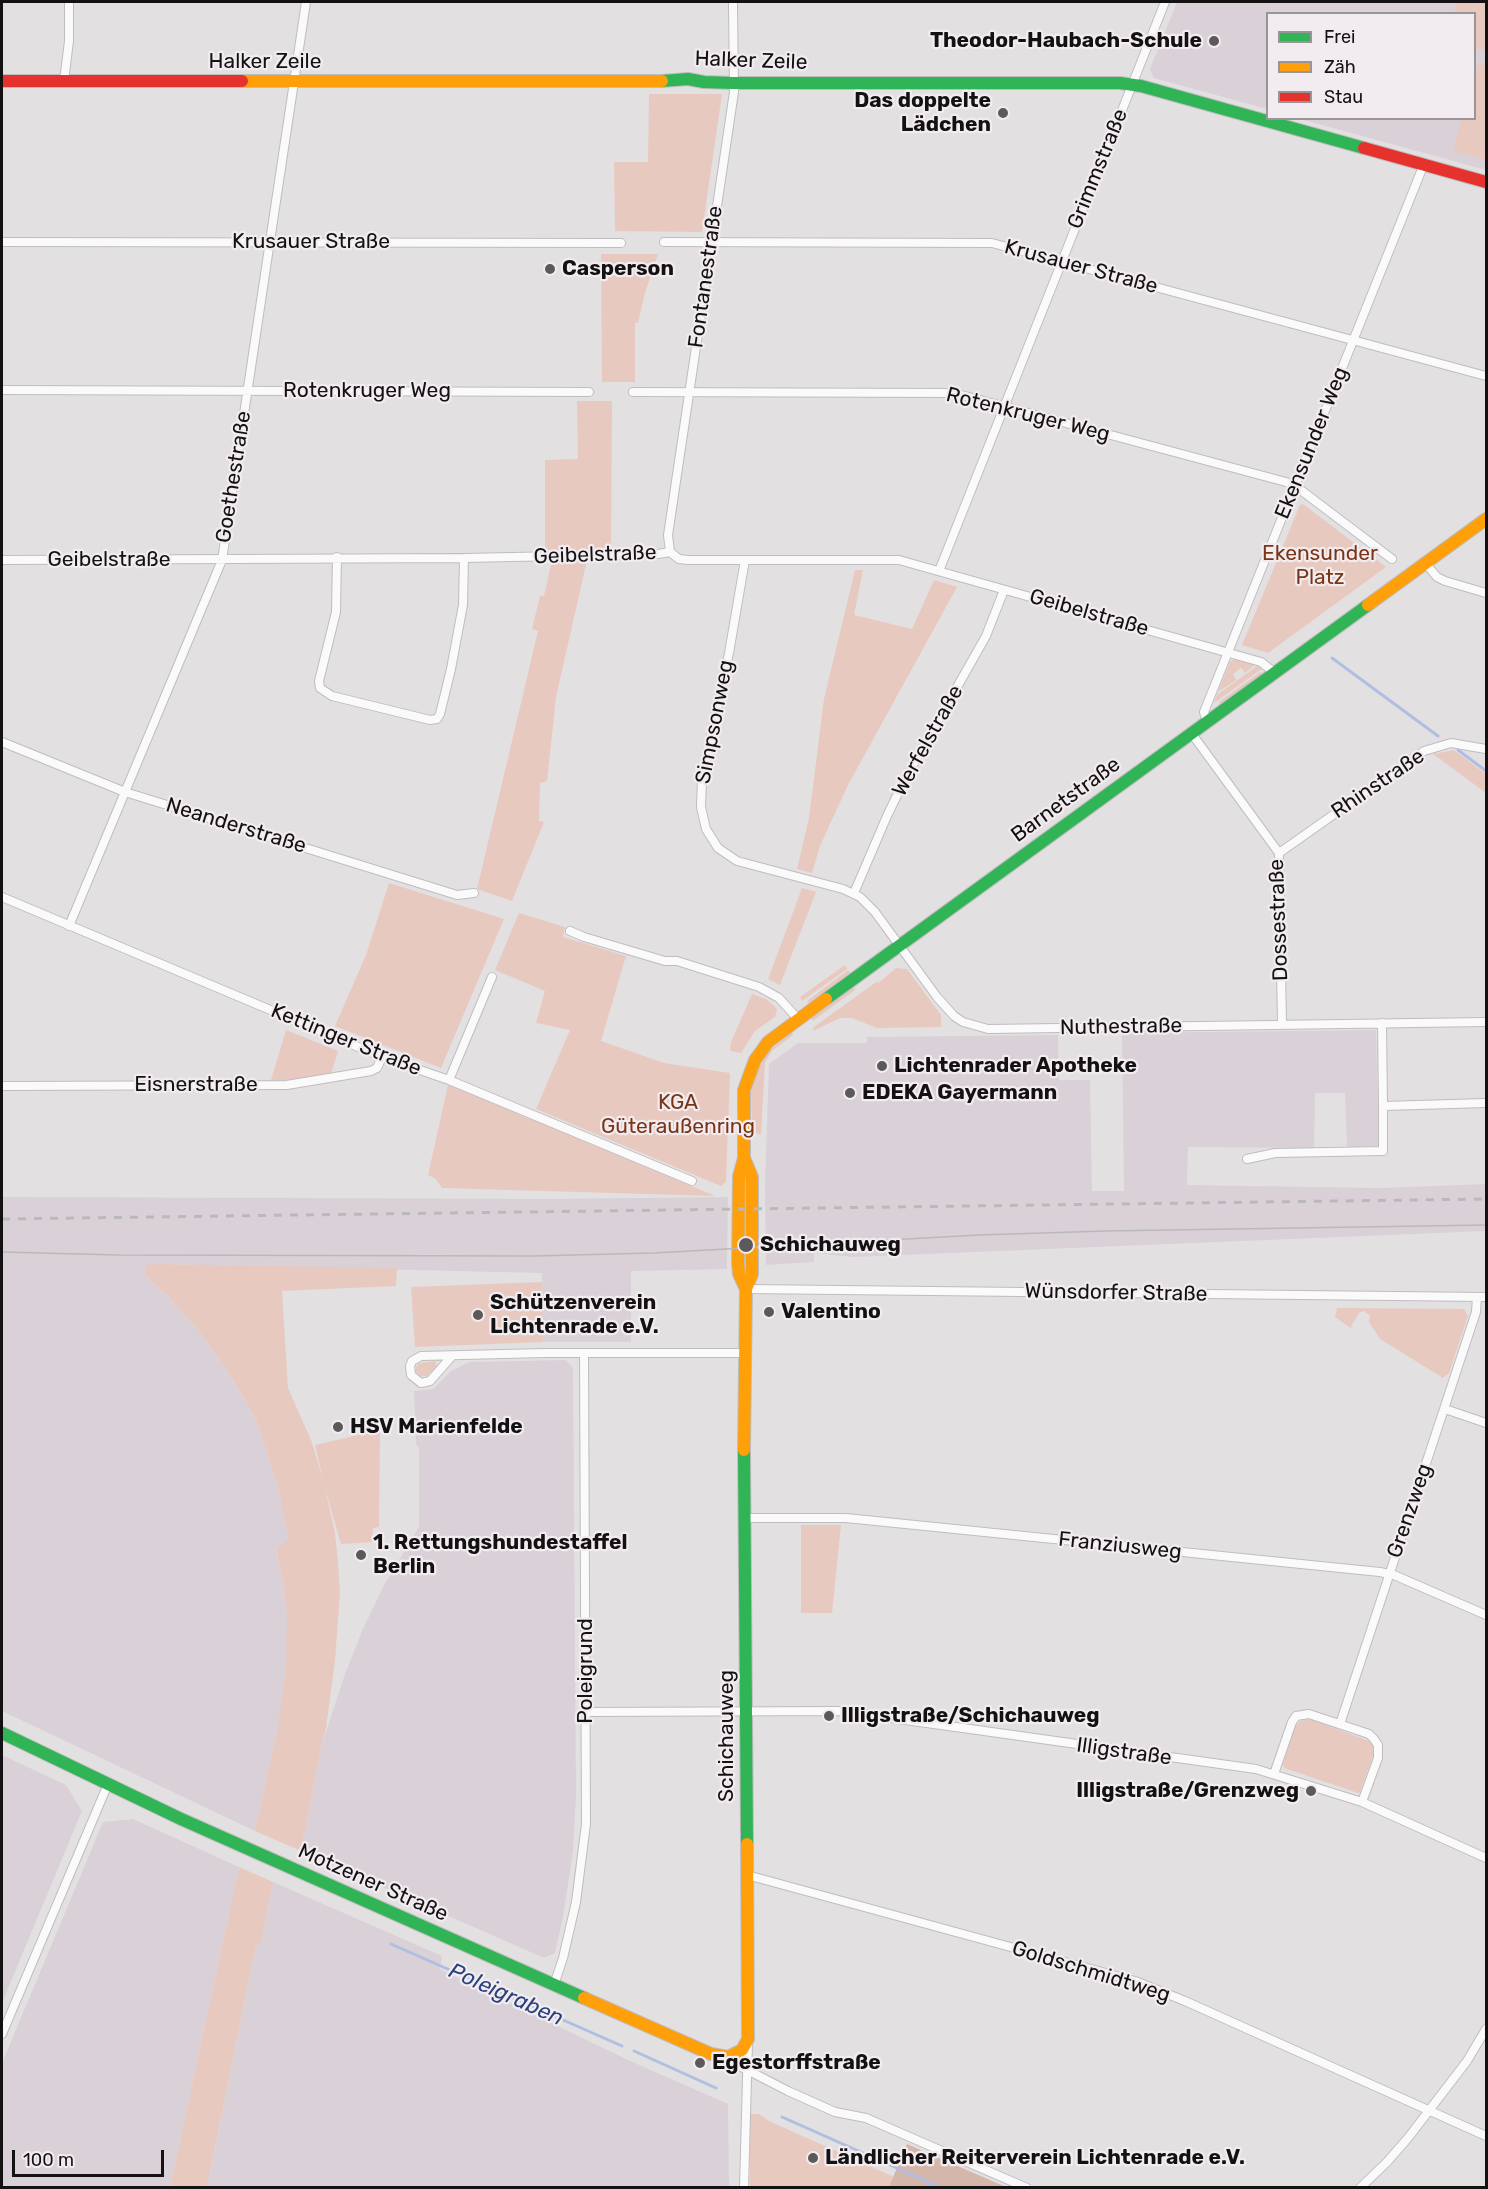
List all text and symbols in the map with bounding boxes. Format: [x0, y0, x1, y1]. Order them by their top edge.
legend [1266, 12, 1476, 120]
text: Frei [1324, 26, 1355, 48]
place label: Theodor-Haubach-Schule [930, 28, 1202, 54]
marker: Theodor-Haubach-Schule [1207, 34, 1221, 48]
street label: Halker Zeile [694, 46, 808, 76]
street label: Halker Zeile [209, 49, 321, 75]
text: Zäh [1324, 56, 1356, 78]
text: Stau [1324, 86, 1363, 108]
place label: Das doppelte Lädchen [854, 88, 991, 138]
street label: Grimmstraße [1063, 105, 1133, 233]
marker: Das doppelte Lädchen [996, 106, 1010, 120]
street label: Fontanestraße [684, 204, 728, 350]
street label: Krusauer Straße [232, 229, 390, 255]
street label: Krusauer Straße [1001, 234, 1161, 300]
place label: Casperson [562, 256, 674, 282]
marker: Casperson [543, 262, 557, 276]
street label: Ekensunder Weg [1270, 363, 1354, 523]
street label: Rotenkruger Weg [283, 378, 451, 404]
street label: Rotenkruger Weg [944, 382, 1112, 448]
street label: Goethestraße [211, 409, 257, 545]
street label: Geibelstraße [533, 540, 657, 570]
park label: Ekensunder Platz [1262, 541, 1378, 591]
street label: Geibelstraße [48, 547, 170, 573]
street label: Geibelstraße [1026, 584, 1152, 642]
street label: Simpsonweg [691, 658, 739, 786]
street label: Werfelstraße [887, 681, 969, 801]
street label: Rhinstraße [1327, 744, 1429, 824]
street label: Barnetstraße [1007, 752, 1125, 848]
street label: Neanderstraße [163, 793, 309, 859]
street label: Dossestraße [1264, 859, 1294, 981]
street label: Kettinger Straße [267, 998, 425, 1082]
street label: Nuthestraße [1060, 1013, 1182, 1041]
place label: Lichtenrader Apotheke [894, 1053, 1137, 1079]
marker: Lichtenrader Apotheke [875, 1059, 889, 1073]
street label: Eisnerstraße [134, 1072, 258, 1098]
place label: EDEKA Gayermann [862, 1080, 1057, 1106]
marker: EDEKA Gayermann [843, 1086, 857, 1100]
park label: KGA Güteraußenring [601, 1090, 755, 1140]
place label: Schichauweg [760, 1232, 901, 1258]
marker: Schichauweg [737, 1236, 755, 1254]
street label: Wünsdorfer Straße [1024, 1279, 1208, 1307]
place label: Schützenverein Lichtenrade e.V. [490, 1290, 659, 1340]
place label: Valentino [781, 1299, 881, 1325]
marker: Valentino [762, 1305, 776, 1319]
marker: Schützenverein Lichtenrade e.V. [471, 1308, 485, 1322]
place label: HSV Marienfelde [350, 1414, 523, 1440]
marker: HSV Marienfelde [331, 1420, 345, 1434]
street label: Grenzweg [1382, 1461, 1438, 1561]
street label: Franziusweg [1057, 1527, 1183, 1565]
place label: 1. Rettungshundestaffel Berlin [373, 1530, 627, 1580]
marker: 1. Rettungshundestaffel Berlin [354, 1548, 368, 1562]
street label: Poleigrund [573, 1618, 599, 1724]
street label: Schichauweg [714, 1670, 740, 1802]
place label: Illigstraße/Schichauweg [841, 1703, 1100, 1729]
marker: Illigstraße/Schichauweg [822, 1709, 836, 1723]
street label: Illigstraße [1075, 1733, 1173, 1771]
place label: Illigstraße/Grenzweg [1076, 1778, 1299, 1804]
marker: Illigstraße/Grenzweg [1304, 1784, 1318, 1798]
street label: Motzener Straße [294, 1839, 452, 1927]
street label: Goldschmidtweg [1009, 1936, 1173, 2008]
water label: Poleigraben [445, 1958, 567, 2032]
place label: Egestorffstraße [712, 2050, 881, 2076]
marker: Egestorffstraße [693, 2056, 707, 2070]
scale bar [15, 2138, 166, 2176]
place label: Ländlicher Reiterverein Lichtenrade e.V. [825, 2145, 1245, 2171]
text: 100 m [23, 2149, 74, 2171]
marker: Ländlicher Reiterverein Lichtenrade e.V. [806, 2151, 820, 2165]

